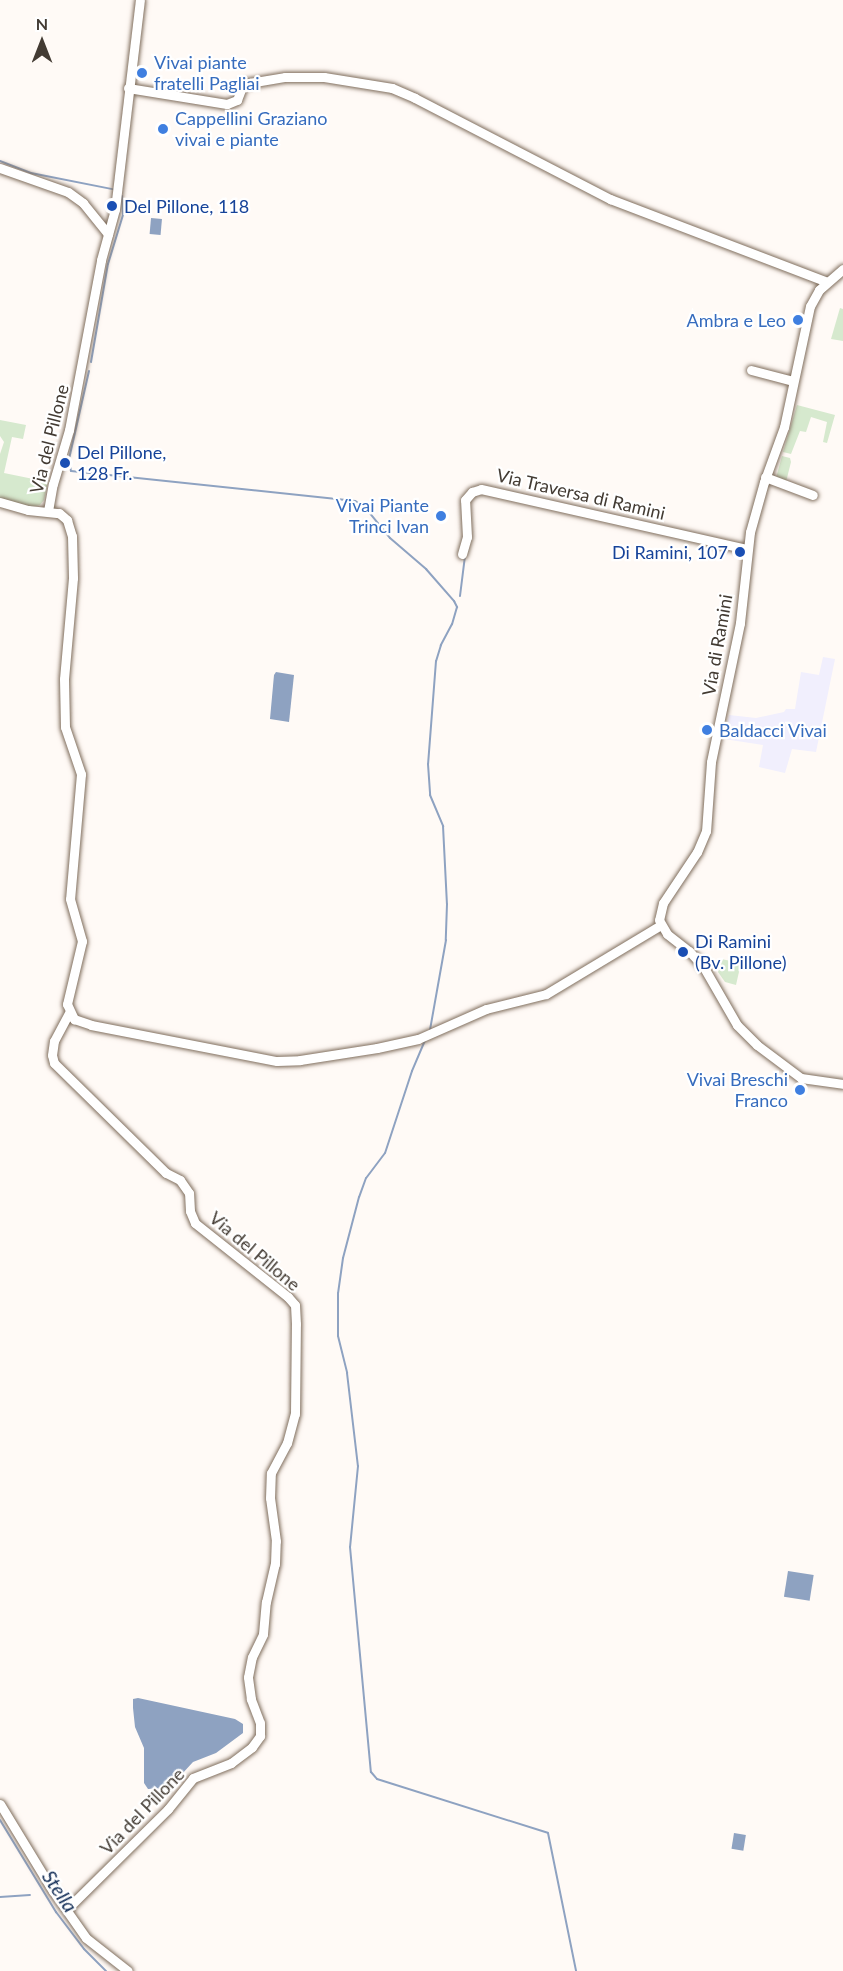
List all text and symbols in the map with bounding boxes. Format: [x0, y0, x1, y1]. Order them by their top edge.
north arrow [12, 12, 72, 72]
text: N [36, 14, 48, 33]
place label: Vivai piante fratelli Pagliai [154, 52, 260, 94]
marker: Vivai piante fratelli Pagliai [135, 66, 149, 80]
place label: Cappellini Graziano vivai e piante [175, 108, 327, 150]
marker: Cappellini Graziano vivai e piante [156, 122, 170, 136]
place label: Del Pillone, 118 [124, 195, 249, 217]
marker: Del Pillone, 118 [105, 199, 119, 213]
place label: Ambra e Leo [687, 309, 786, 331]
marker: Ambra e Leo [791, 313, 805, 327]
street label: Via del Pillone [25, 382, 73, 496]
place label: Del Pillone, 128 Fr. [77, 442, 166, 484]
marker: Del Pillone, 128 Fr. [58, 456, 72, 470]
street label: Via Traversa di Ramini [494, 464, 668, 524]
place label: Vivai Piante Trinci Ivan [336, 495, 429, 538]
marker: Vivai Piante Trinci Ivan [434, 509, 448, 523]
place label: Di Ramini, 107 [612, 541, 728, 563]
marker: Di Ramini, 107 [733, 545, 747, 559]
street label: Via di Ramini [697, 593, 737, 697]
place label: Baldacci Vivai [719, 719, 828, 741]
marker: Baldacci Vivai [700, 723, 714, 737]
place label: Di Ramini (Bv. Pillone) [695, 931, 786, 974]
marker: Di Ramini (Bv. Pillone) [676, 945, 690, 959]
place label: Vivai Breschi Franco [687, 1069, 788, 1112]
marker: Vivai Breschi Franco [793, 1083, 807, 1097]
street label: Via del Pillone [205, 1207, 305, 1295]
street label: Via del Pillone [95, 1763, 189, 1859]
water label: Stella [37, 1865, 83, 1917]

